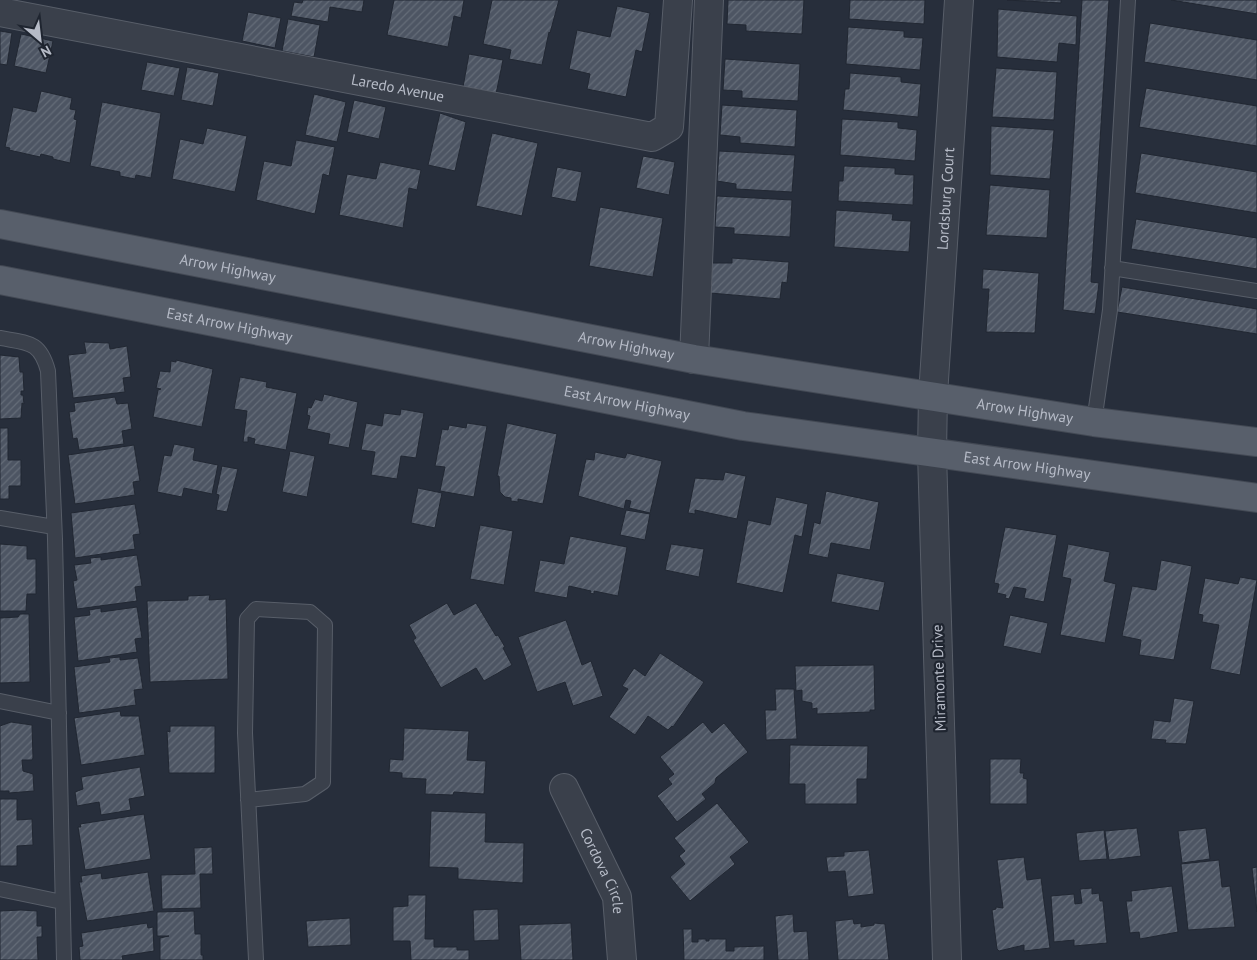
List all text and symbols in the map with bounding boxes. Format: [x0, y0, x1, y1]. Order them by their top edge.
north arrow [15, 15, 65, 65]
text: N [38, 41, 54, 62]
street label: Laredo Avenue [350, 70, 446, 106]
street label: Lordsburg Court [933, 147, 958, 250]
street label: Arrow Highway [178, 249, 277, 286]
street label: East Arrow Highway [165, 303, 294, 346]
street label: Arrow Highway [577, 327, 676, 364]
street label: East Arrow Highway [563, 381, 692, 424]
street label: Arrow Highway [975, 394, 1075, 428]
street label: East Arrow Highway [962, 447, 1092, 484]
street label: Miramonte Drive [927, 624, 950, 732]
street label: Cordova Circle [576, 825, 628, 915]

